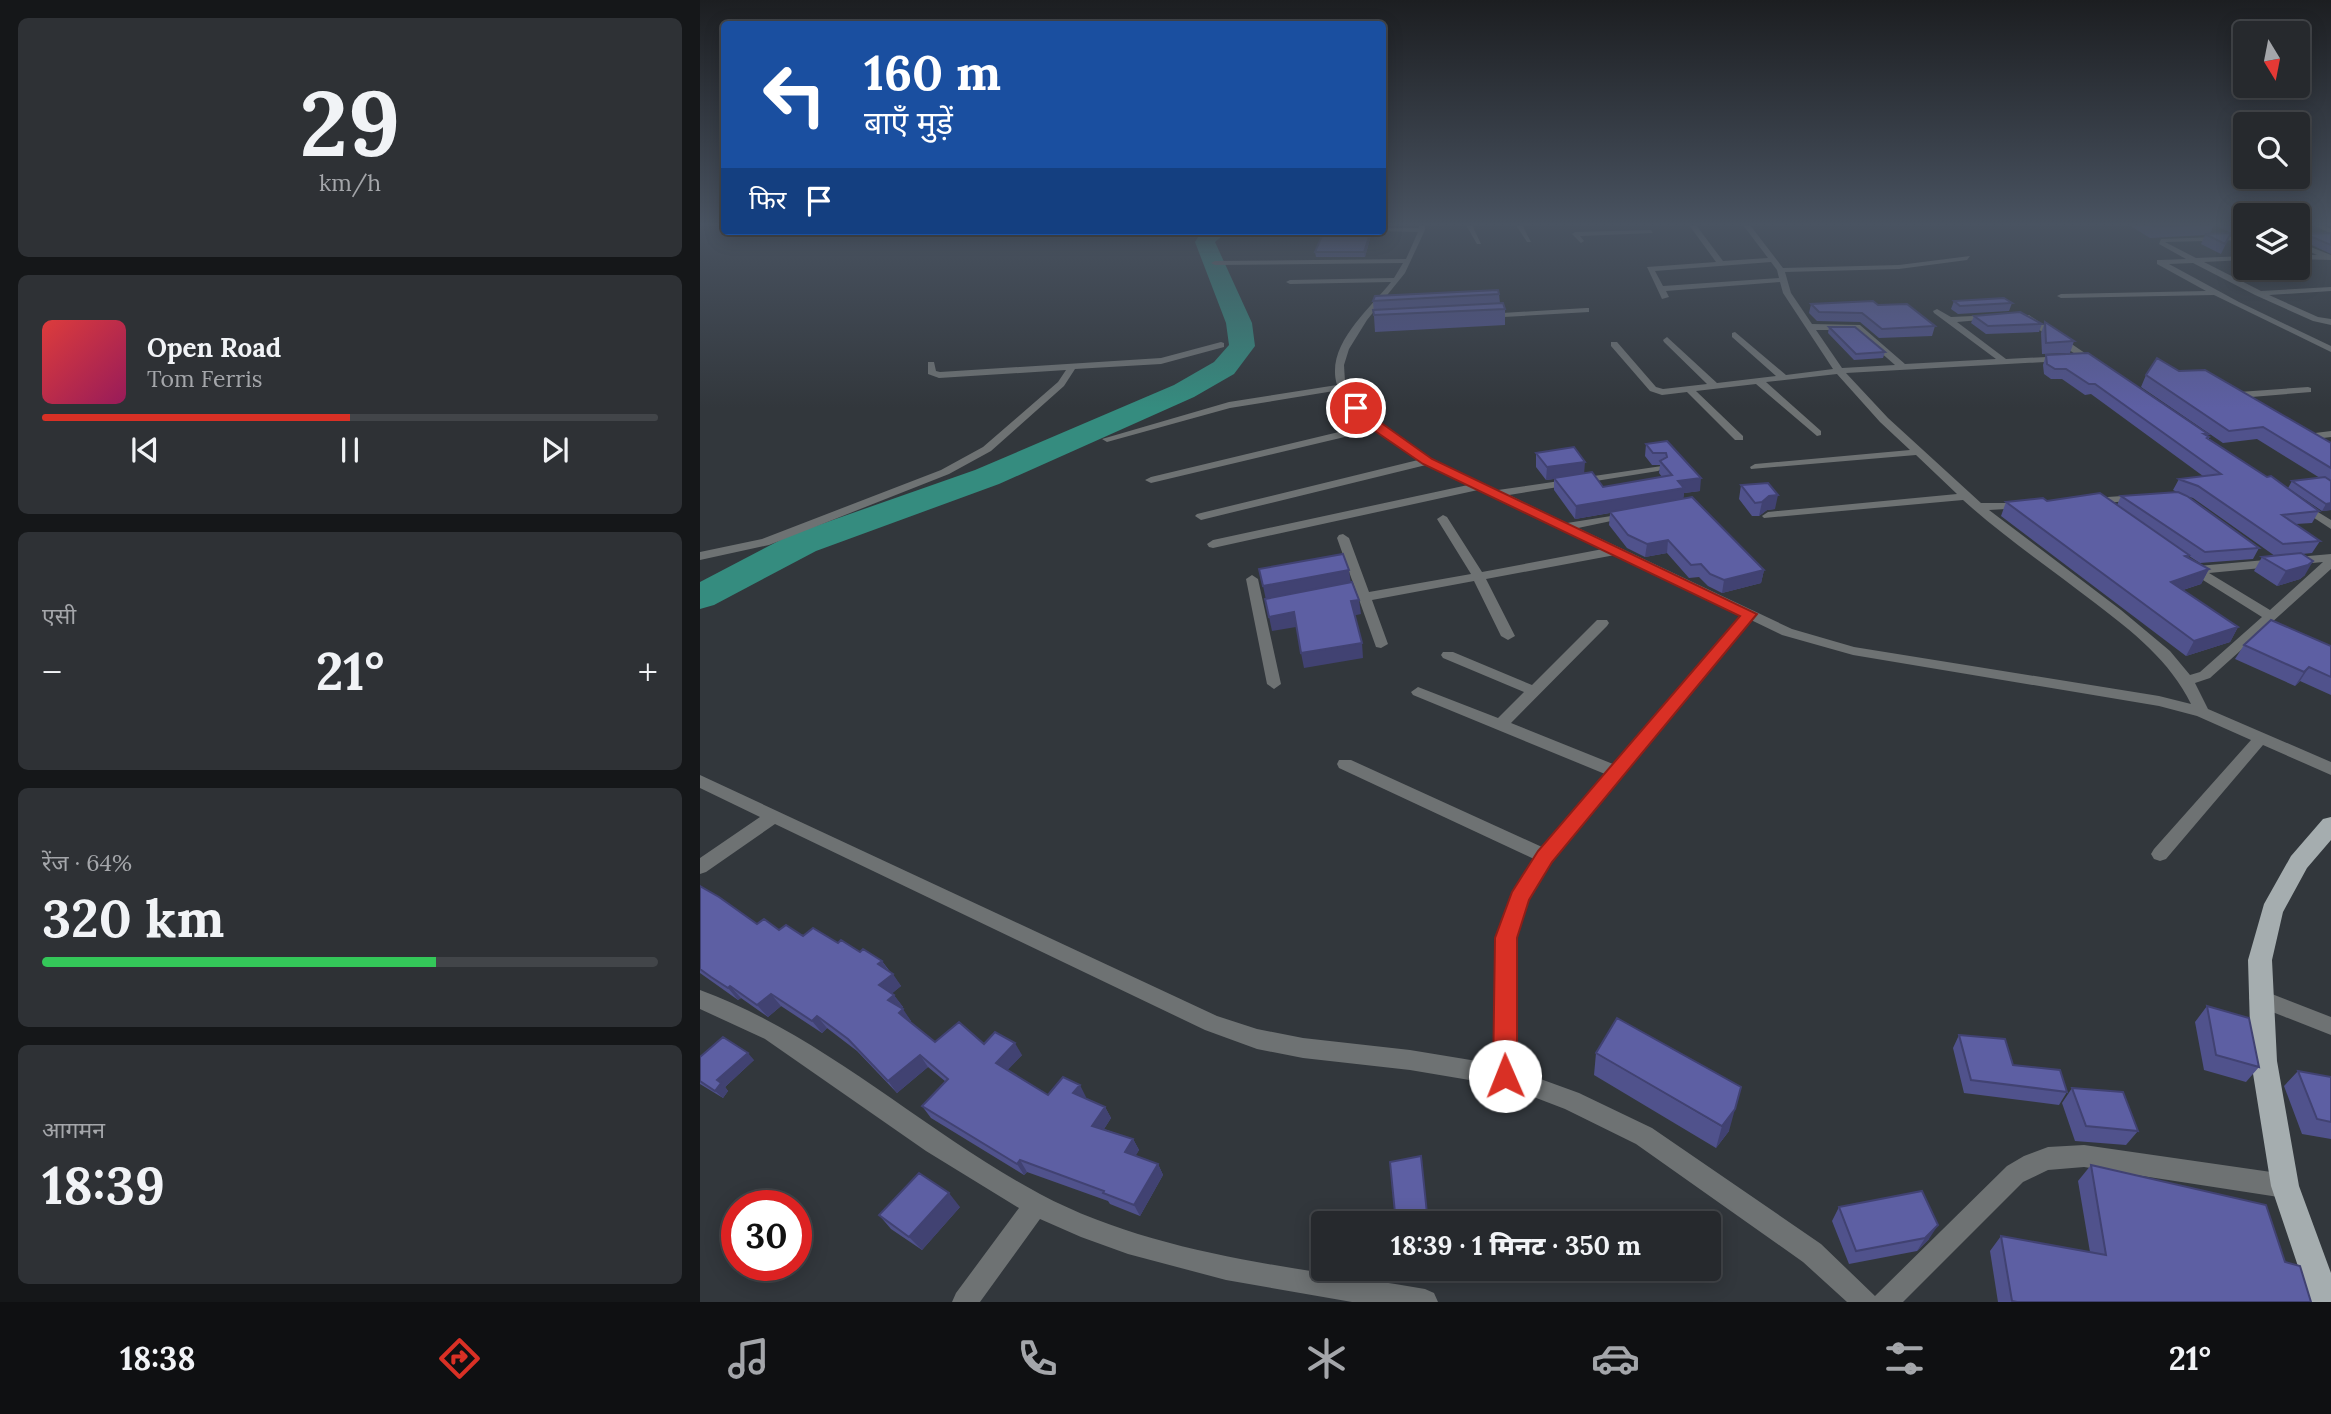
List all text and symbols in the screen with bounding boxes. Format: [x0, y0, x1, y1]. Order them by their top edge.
north arrow [2233, 21, 2310, 98]
map controls [2233, 21, 2310, 280]
text: 160 m [864, 41, 1001, 103]
icon: left [749, 49, 840, 140]
text: 29 [300, 64, 400, 181]
text: बाएँ मुड़ें [864, 102, 953, 143]
button: search [2233, 112, 2310, 189]
text: km/h [319, 168, 381, 197]
icon: arrive [800, 182, 838, 220]
text: फिर [749, 183, 786, 216]
button: layers [2233, 203, 2310, 280]
text: Open Road [147, 331, 281, 364]
text: Tom Ferris [147, 364, 262, 393]
pin [1326, 378, 1386, 438]
icon: arrive [1337, 389, 1375, 427]
icon: previous [126, 431, 164, 469]
icon: pause [331, 431, 369, 469]
icon: next [536, 431, 574, 469]
text: एसी [42, 601, 76, 630]
text: 21° [316, 638, 384, 704]
text: − [42, 648, 62, 696]
text: + [638, 648, 658, 696]
text: रेंज · 64% [42, 848, 132, 877]
text: 320 km [42, 885, 224, 951]
position arrow [1468, 1039, 1542, 1113]
text: आगमन [42, 1115, 105, 1144]
text: 18:39 [42, 1152, 165, 1218]
speed limit sign: 30 [721, 1190, 812, 1281]
text: 18:39 · 1 मिनट · 350 m [1391, 1229, 1641, 1262]
icon: directions [435, 1334, 484, 1383]
icon: music [724, 1334, 773, 1383]
icon: phone [1013, 1334, 1062, 1383]
icon: climate [1302, 1334, 1351, 1383]
icon: car [1591, 1334, 1640, 1383]
icon: filters [1880, 1334, 1929, 1383]
text: 18:38 [120, 1338, 195, 1379]
text: 21° [2169, 1338, 2211, 1379]

